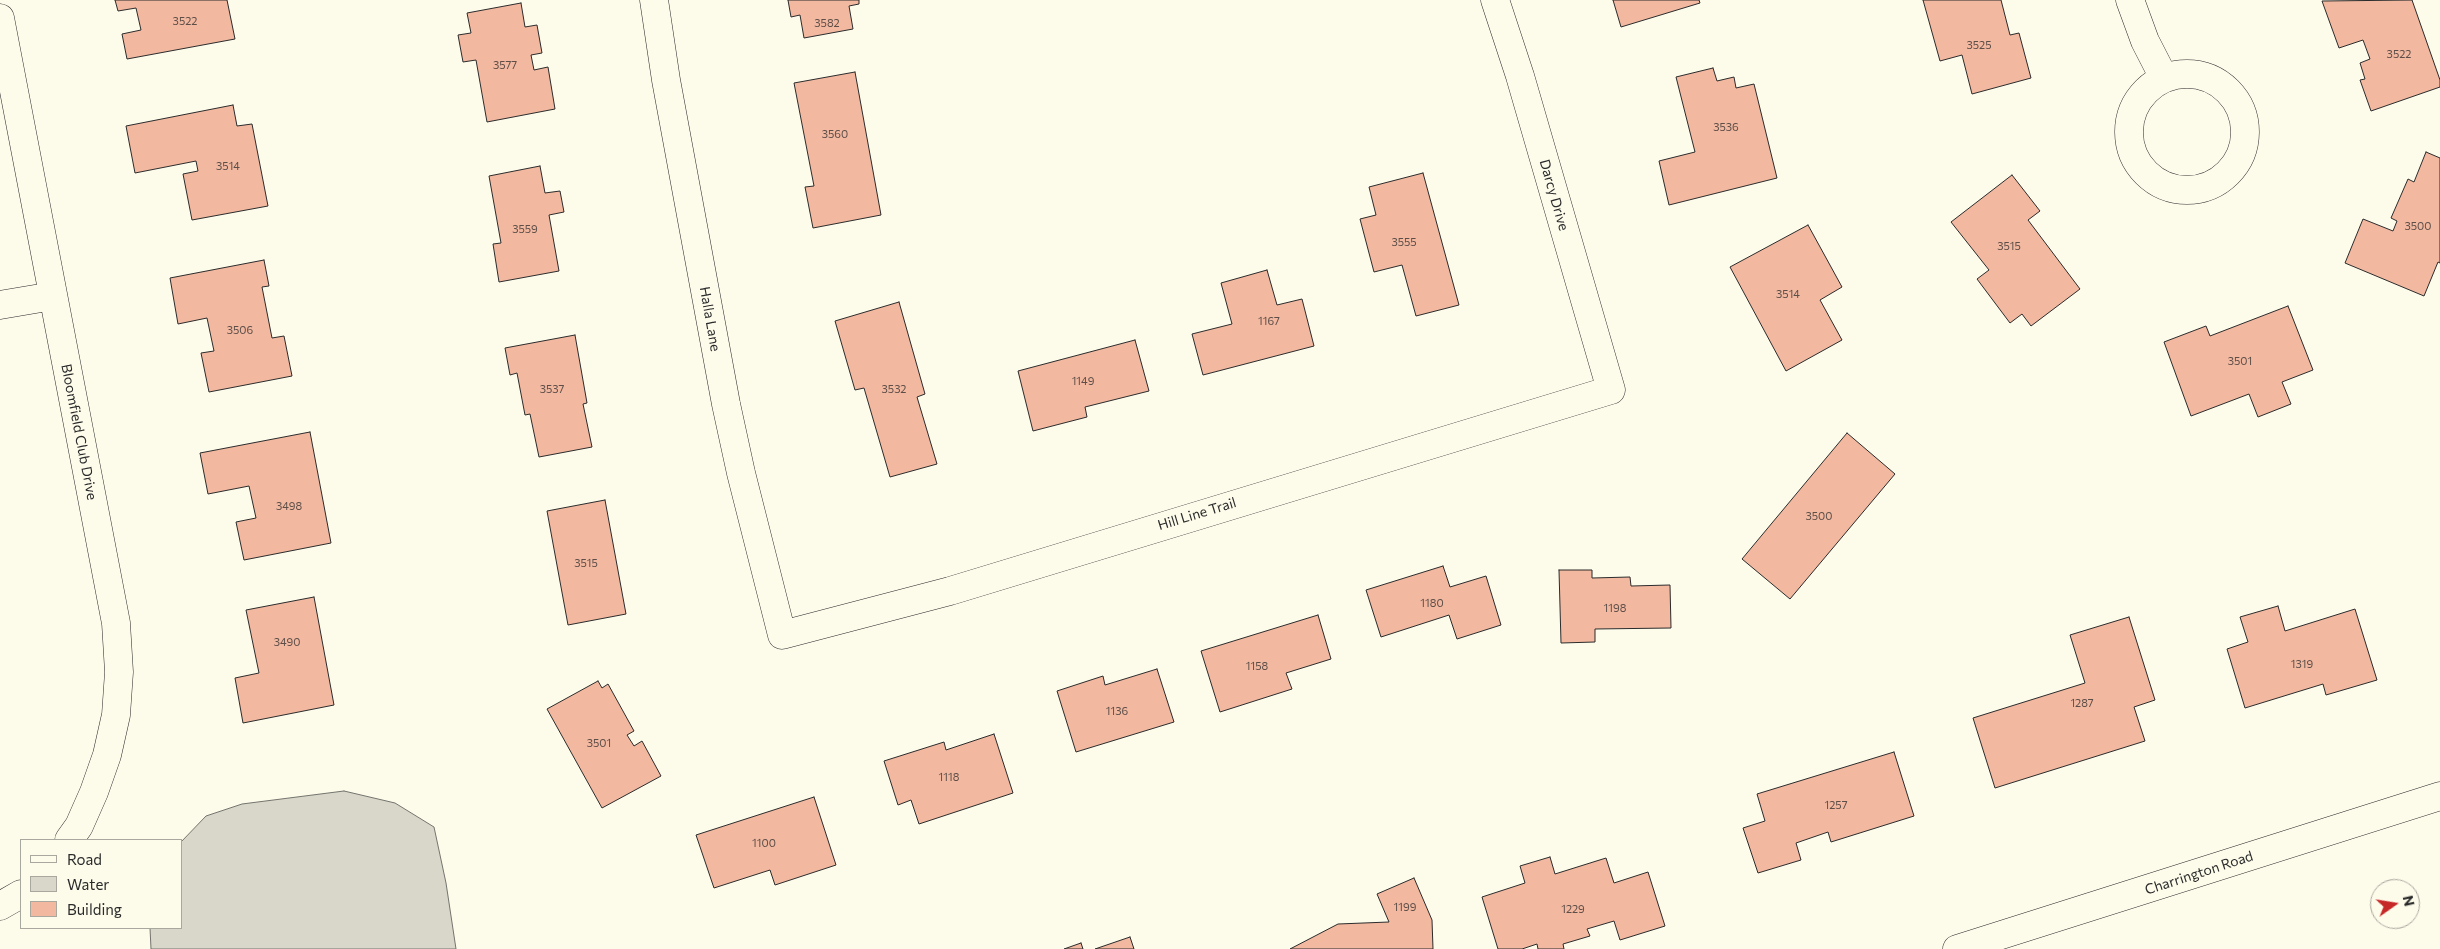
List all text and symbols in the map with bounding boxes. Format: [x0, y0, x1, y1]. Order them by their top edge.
house number: 3522 [173, 14, 197, 28]
house number: 3582 [814, 16, 840, 30]
house number: 3525 [1966, 38, 1992, 52]
house number: 3522 [2387, 47, 2411, 61]
house number: 3577 [493, 58, 517, 72]
house number: 3536 [1713, 120, 1739, 134]
house number: 3560 [822, 127, 848, 141]
street label: Darcy Drive [1536, 157, 1572, 233]
house number: 3514 [216, 159, 240, 173]
house number: 3500 [2405, 219, 2431, 233]
house number: 3559 [512, 222, 538, 236]
house number: 3555 [1391, 235, 1417, 249]
house number: 3515 [1997, 239, 2021, 253]
street label: Halla Lane [696, 285, 724, 353]
house number: 3514 [1776, 287, 1800, 301]
house number: 1167 [1258, 314, 1280, 328]
house number: 3506 [227, 323, 253, 337]
house number: 3501 [2228, 354, 2252, 368]
street label: Bloomfield Club Drive [58, 363, 100, 501]
house number: 1149 [1072, 374, 1094, 388]
house number: 3537 [540, 382, 564, 396]
house number: 3532 [882, 382, 906, 396]
street label: Hill Line Trail [1156, 494, 1238, 534]
house number: 3498 [276, 499, 302, 513]
house number: 3500 [1806, 509, 1832, 523]
house number: 3515 [574, 556, 598, 570]
house number: 1180 [1420, 596, 1444, 610]
house number: 1198 [1604, 601, 1626, 615]
house number: 3490 [274, 635, 300, 649]
house number: 1319 [2291, 657, 2313, 671]
house number: 1158 [1246, 659, 1268, 673]
house number: 1287 [2070, 696, 2094, 710]
house number: 1136 [1106, 704, 1128, 718]
house number: 3501 [587, 736, 611, 750]
house number: 1118 [939, 770, 959, 784]
house number: 1257 [1825, 798, 1847, 812]
house number: 1100 [752, 836, 776, 850]
legend [20, 839, 182, 929]
street label: Charrington Road [2143, 848, 2255, 898]
text: Road [67, 850, 102, 868]
text: Water [67, 875, 109, 893]
north arrow [2370, 879, 2420, 929]
text: N [2400, 894, 2419, 908]
text: Building [67, 900, 122, 918]
house number: 1199 [1394, 900, 1416, 914]
house number: 1229 [1561, 902, 1585, 916]

